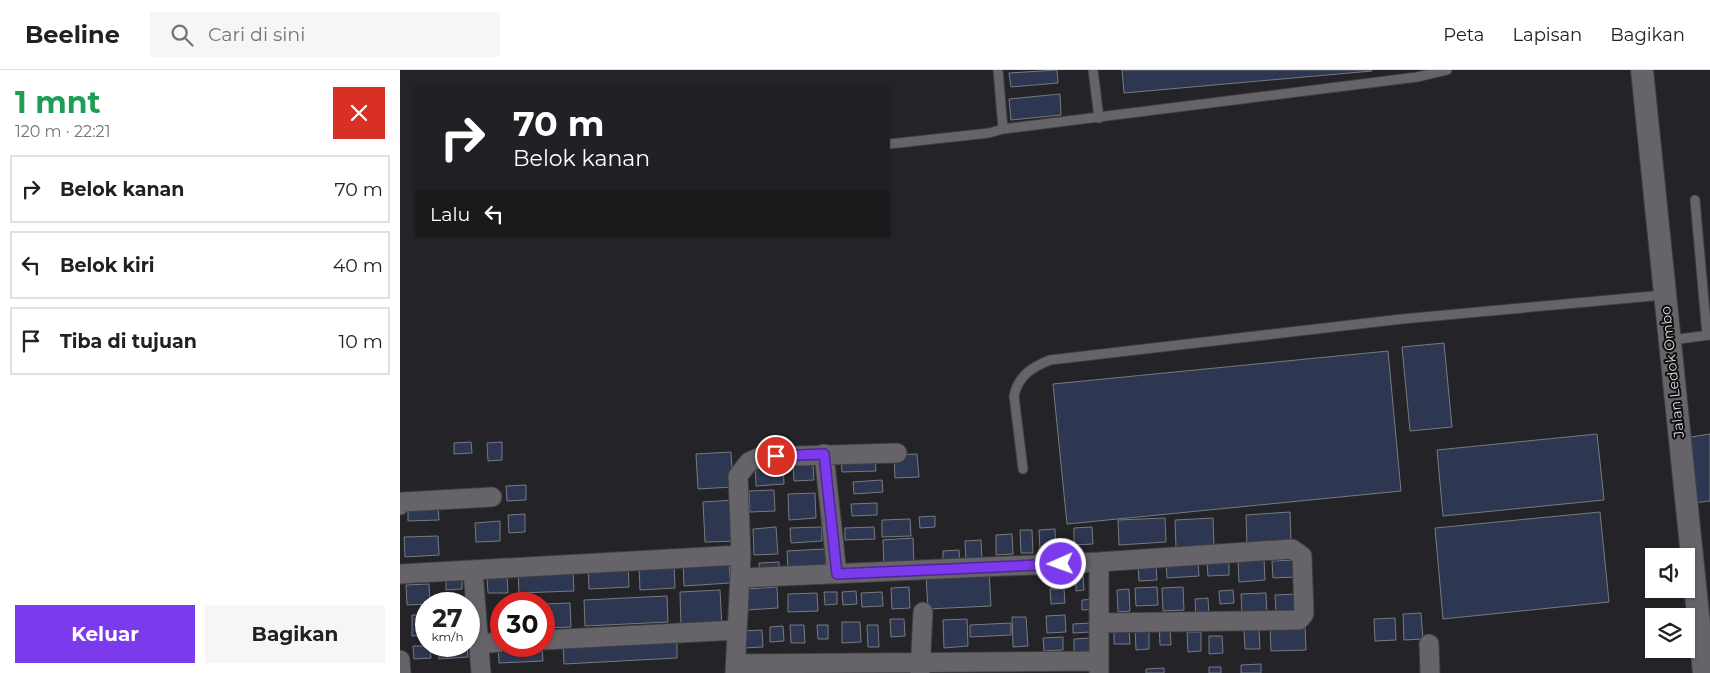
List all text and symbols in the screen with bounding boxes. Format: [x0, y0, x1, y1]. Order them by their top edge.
search box [150, 12, 500, 57]
text: Beeline [25, 20, 120, 49]
icon: search [168, 21, 196, 49]
text: Cari di sini [208, 23, 305, 46]
text: Peta [1443, 24, 1484, 46]
text: Lapisan [1512, 24, 1582, 46]
text: Bagikan [1610, 24, 1685, 46]
text: 1 mnt [15, 84, 101, 121]
button: close [333, 87, 385, 139]
text: 70 m [513, 102, 604, 145]
icon: right [430, 105, 495, 170]
text: 120 m · 22:21 [15, 122, 110, 141]
text: Belok kanan [513, 145, 650, 172]
icon: right [17, 175, 45, 203]
text: Belok kanan [60, 178, 184, 201]
text: 70 m [334, 178, 383, 201]
icon: left [480, 200, 508, 228]
text: Lalu [430, 203, 470, 226]
icon: left [17, 251, 45, 279]
text: Belok kiri [60, 254, 155, 277]
text: 40 m [333, 254, 383, 277]
street label: Jalan Ledok Ombo [1656, 305, 1688, 440]
icon: arrive [17, 327, 45, 355]
text: Tiba di tujuan [60, 330, 197, 353]
text: 10 m [338, 330, 383, 353]
pin [755, 435, 797, 477]
icon: arrive [762, 442, 790, 470]
position arrow [1034, 537, 1086, 589]
map controls [1645, 548, 1695, 658]
button: sound [1645, 548, 1695, 598]
speed limit sign: 30 [490, 592, 555, 657]
text: 27 [432, 603, 463, 633]
button: Keluar [15, 605, 195, 663]
button: Bagikan [205, 605, 385, 663]
button: layers [1645, 608, 1695, 658]
text: km/h [431, 629, 464, 644]

